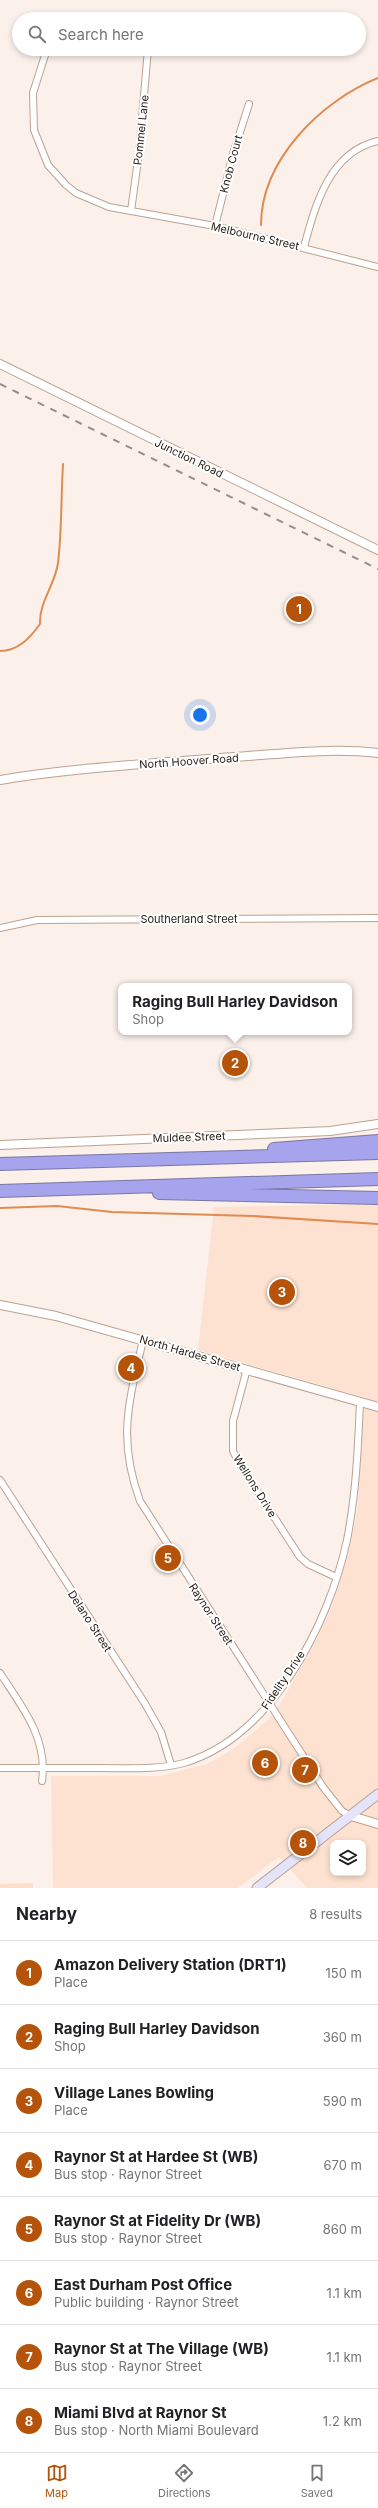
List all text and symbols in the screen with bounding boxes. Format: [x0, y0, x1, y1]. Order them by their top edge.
search box [12, 12, 366, 56]
icon: search [26, 23, 48, 45]
text: Search here [58, 25, 144, 44]
street label: Pommel Lane [130, 94, 152, 166]
street label: Knob Court [217, 133, 246, 194]
street label: Melbourne Street [209, 219, 301, 253]
street label: Junction Road [152, 435, 226, 481]
pin: 1 [286, 594, 312, 624]
your location [190, 705, 210, 725]
street label: North Hoover Road [139, 751, 239, 771]
street label: Southerland Street [140, 912, 238, 926]
popup [118, 983, 352, 1035]
text: Raging Bull Harley Davidson [132, 992, 338, 1011]
text: Shop [132, 1011, 164, 1027]
pin: 2 [222, 1048, 248, 1078]
street label: Muldee Street [152, 1129, 226, 1145]
pin: 3 [269, 1277, 295, 1307]
street label: North Hardee Street [138, 1332, 242, 1374]
pin: 4 [118, 1353, 144, 1383]
street label: Wellons Drive [230, 1452, 280, 1520]
pin: 5 [155, 1543, 181, 1573]
street label: Raynor Street [186, 1581, 236, 1648]
street label: Delano Street [65, 1588, 115, 1655]
street label: Fidelity Drive [258, 1648, 308, 1712]
pin: 6 [252, 1748, 278, 1778]
pin: 7 [292, 1755, 318, 1785]
pin: 8 [290, 1828, 316, 1858]
map controls [330, 1840, 366, 1876]
button: layers [330, 1840, 366, 1876]
text: Nearby [16, 1904, 77, 1924]
text: 8 results [309, 1906, 362, 1922]
text: Amazon Delivery Station (DRT1) [54, 1955, 287, 1974]
text: 1 [26, 1965, 32, 1981]
text: 150 m [326, 1965, 362, 1981]
text: Place [54, 1974, 88, 1990]
text: Raging Bull Harley Davidson [54, 2019, 260, 2038]
text: 2 [25, 2029, 33, 2045]
text: 360 m [323, 2029, 362, 2045]
text: Shop [54, 2038, 86, 2054]
text: Village Lanes Bowling [54, 2083, 214, 2102]
text: 3 [25, 2093, 33, 2109]
text: 590 m [323, 2093, 362, 2109]
text: Place [54, 2102, 88, 2118]
text: Raynor St at Hardee St (WB) [54, 2147, 258, 2166]
text: 4 [25, 2157, 33, 2173]
text: 670 m [324, 2157, 362, 2173]
text: Bus stop · Raynor Street [54, 2166, 202, 2182]
text: Raynor St at Fidelity Dr (WB) [54, 2211, 261, 2230]
text: 5 [25, 2221, 33, 2237]
text: 860 m [323, 2221, 362, 2237]
text: Bus stop · Raynor Street [54, 2230, 202, 2246]
text: East Durham Post Office [54, 2275, 232, 2294]
text: 6 [25, 2285, 33, 2301]
text: 1.1 km [327, 2285, 362, 2301]
text: Public building · Raynor Street [54, 2294, 239, 2310]
text: Raynor St at The Village (WB) [54, 2339, 269, 2358]
text: 7 [25, 2349, 33, 2365]
text: 1.1 km [327, 2349, 362, 2365]
text: Bus stop · Raynor Street [54, 2358, 202, 2374]
text: Miami Blvd at Raynor St [54, 2403, 226, 2422]
text: 8 [25, 2413, 33, 2429]
text: 1.2 km [323, 2413, 362, 2429]
text: Bus stop · North Miami Boulevard [54, 2422, 259, 2438]
tab: Map [45, 2462, 68, 2500]
tab: Directions [158, 2462, 211, 2500]
tab: Saved [301, 2462, 333, 2500]

